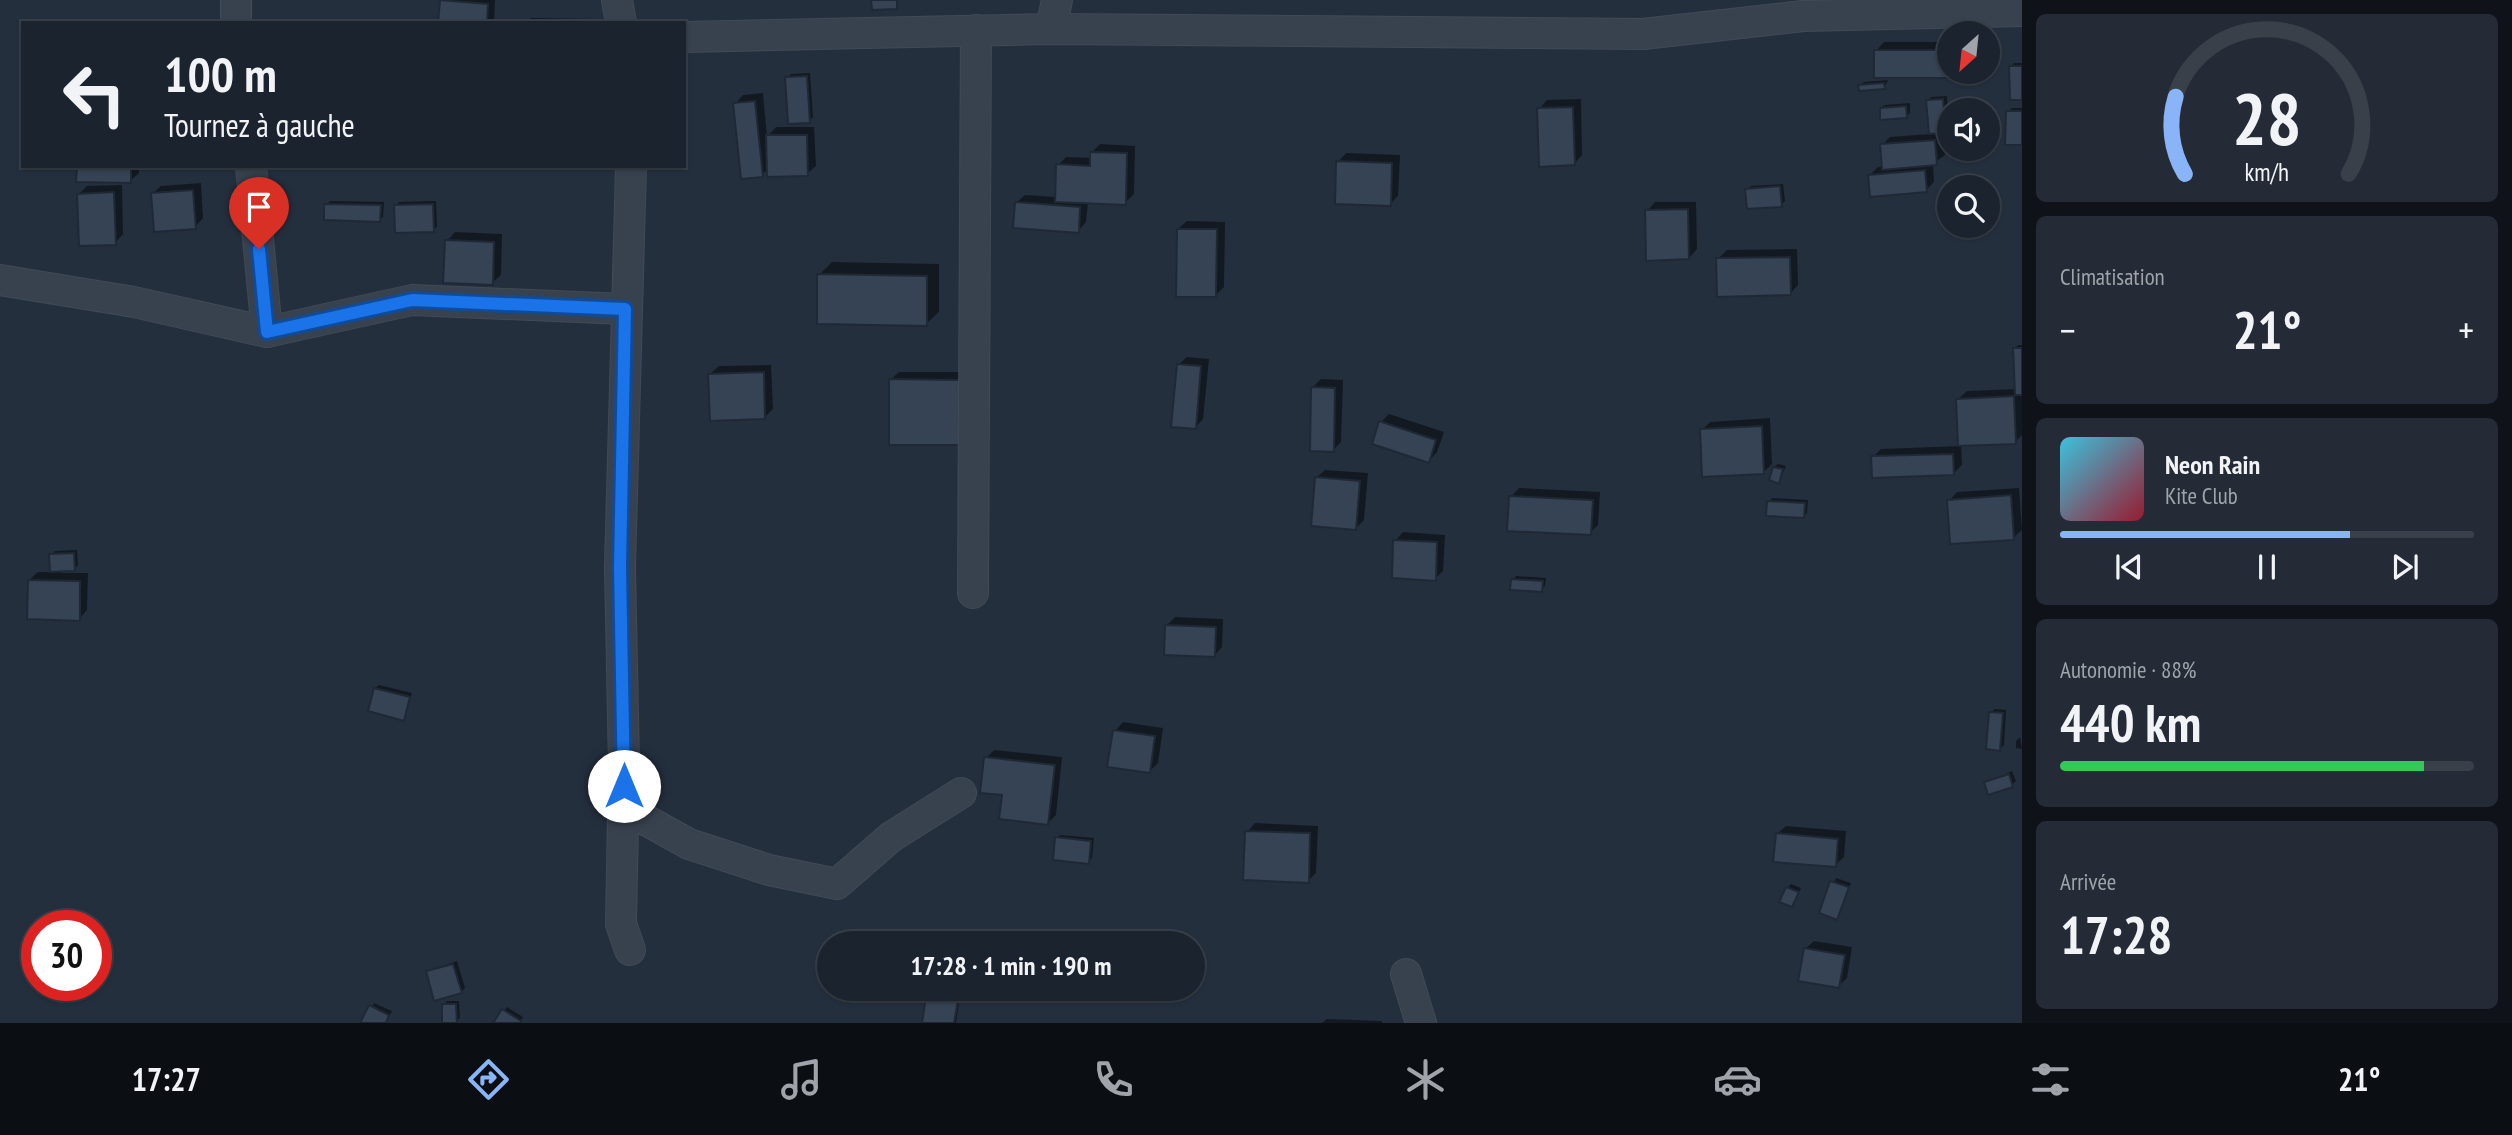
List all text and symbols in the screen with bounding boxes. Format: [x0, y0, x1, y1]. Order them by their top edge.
north arrow [1937, 21, 2000, 84]
map controls [1937, 21, 2000, 238]
text: 100 m [164, 42, 277, 106]
icon: left [49, 49, 140, 140]
text: 28 [2232, 70, 2302, 164]
button: sound [1937, 98, 2000, 161]
text: Tournez à gauche [164, 104, 355, 146]
text: km/h [2245, 156, 2289, 188]
button: search [1937, 175, 2000, 238]
pin [229, 177, 289, 249]
icon: arrive [240, 188, 278, 226]
text: Climatisation [2060, 262, 2165, 291]
text: 21° [2233, 296, 2301, 363]
text: − [2060, 305, 2076, 354]
text: + [2458, 305, 2474, 354]
text: Neon Rain [2165, 448, 2260, 481]
text: Kite Club [2165, 481, 2238, 510]
icon: previous [2110, 548, 2148, 586]
icon: pause [2248, 548, 2286, 586]
icon: next [2386, 548, 2424, 586]
text: Autonomie · 88% [2060, 655, 2196, 684]
text: 440 km [2060, 689, 2201, 756]
position arrow [587, 749, 661, 823]
text: Arrivée [2060, 867, 2116, 896]
text: 17:28 [2060, 901, 2172, 968]
speed limit sign: 30 [21, 910, 112, 1001]
text: 17:28 · 1 min · 190 m [911, 949, 1111, 982]
icon: directions [464, 1055, 513, 1104]
icon: music [777, 1055, 826, 1104]
icon: phone [1089, 1055, 1138, 1104]
icon: climate [1401, 1055, 1450, 1104]
icon: car [1713, 1055, 1762, 1104]
icon: filters [2026, 1055, 2075, 1104]
text: 17:27 [132, 1058, 201, 1100]
text: 21° [2338, 1058, 2380, 1100]

